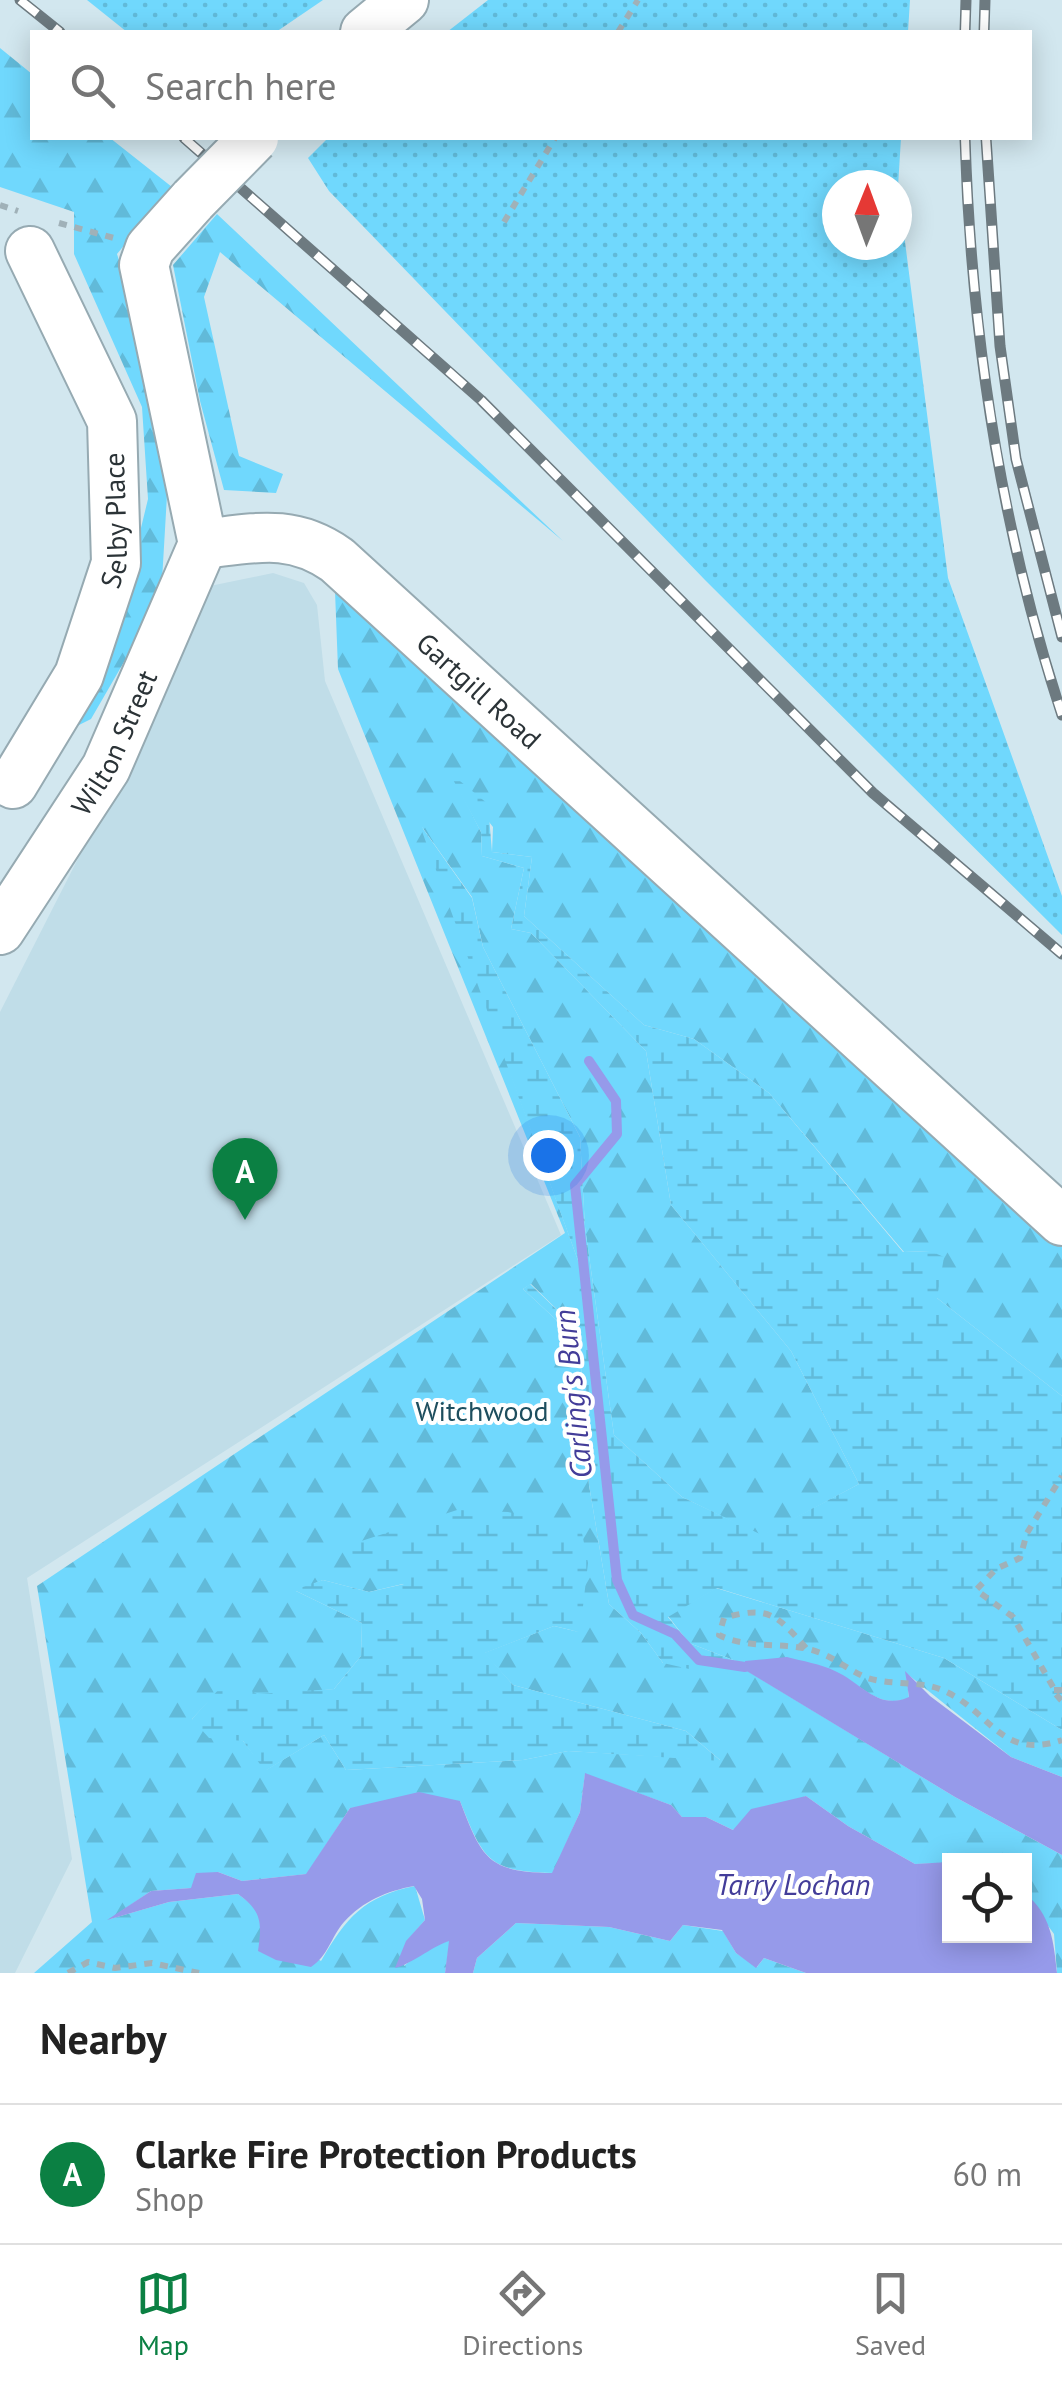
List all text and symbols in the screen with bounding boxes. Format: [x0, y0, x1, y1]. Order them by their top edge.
search box [30, 30, 1032, 140]
icon: search [65, 58, 120, 113]
text: Search here [145, 61, 337, 110]
north arrow [822, 170, 912, 260]
street label: Selby Place [91, 452, 135, 593]
street label: Gartgill Road [409, 624, 550, 756]
street label: Wilton Street [62, 664, 165, 822]
your location [523, 1130, 574, 1181]
pin: A [212, 1138, 278, 1220]
water label: Carling's Burn [544, 1308, 600, 1480]
park label: Witchwood [415, 1392, 549, 1429]
map controls [942, 1853, 1032, 1943]
button: locate [942, 1853, 1032, 1943]
water label: Tarry Lochan [716, 1864, 870, 1903]
text: Nearby [40, 2011, 167, 2066]
text: Clarke Fire Protection Products [135, 2129, 637, 2178]
text: A [63, 2153, 82, 2195]
text: 60 m [953, 2153, 1022, 2195]
text: Shop [135, 2178, 204, 2220]
tab: Map [136, 2266, 191, 2363]
tab: Directions [462, 2266, 583, 2363]
tab: Saved [855, 2266, 926, 2363]

